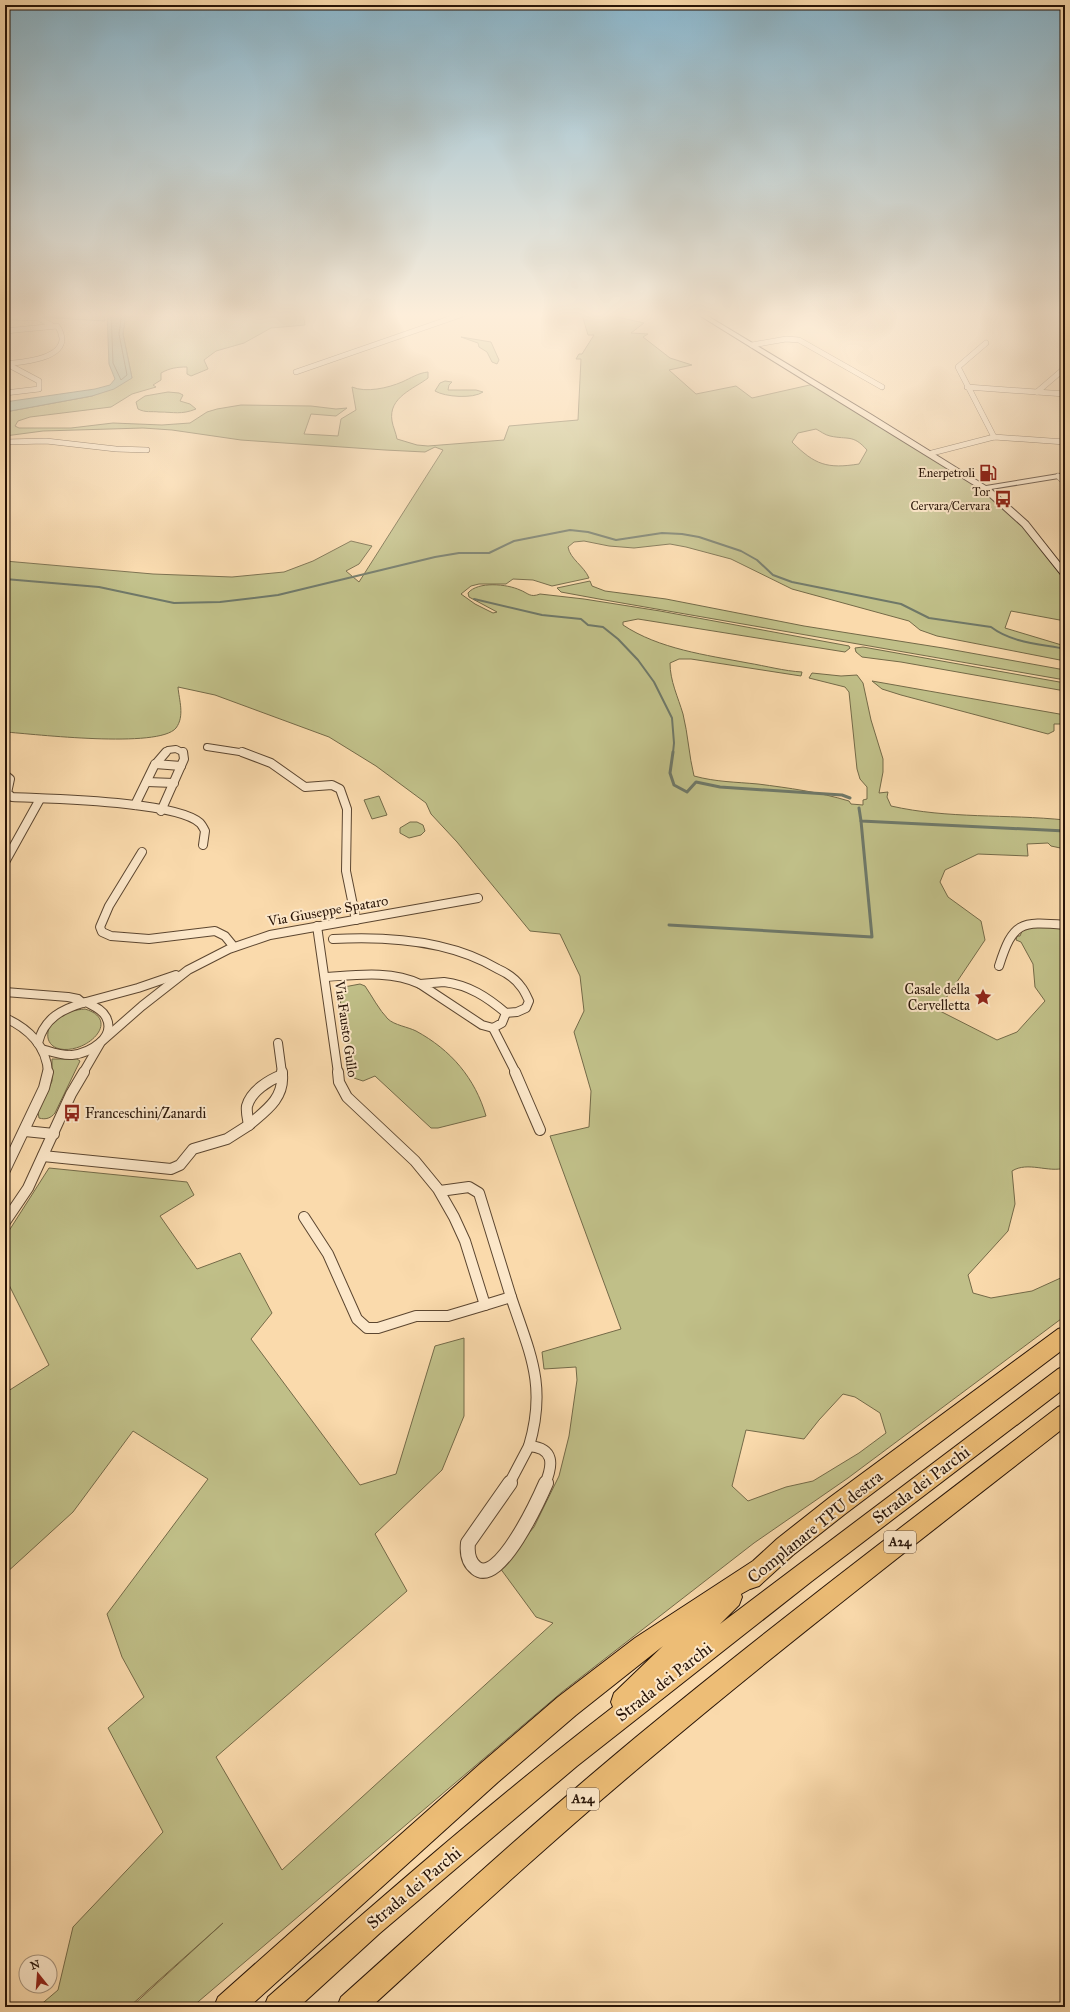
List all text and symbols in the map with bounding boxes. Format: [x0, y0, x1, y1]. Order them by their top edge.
fuel station icon: Enerpetroli [978, 463, 998, 483]
place label: Enerpetroli [918, 466, 976, 480]
place label: Tor Cervara/Cervara [910, 485, 991, 513]
bus stop icon: Tor Cervara/Cervara [993, 489, 1013, 509]
street label: Via Giuseppe Spataro [265, 892, 390, 930]
street label: Via Fausto Gullo [331, 979, 361, 1078]
place label: Casale della Cervelletta [905, 981, 970, 1014]
place icon: Casale della Cervelletta [973, 987, 993, 1007]
bus stop icon: Franceschini/Zanardi [62, 1103, 82, 1123]
place label: Franceschini/Zanardi [85, 1105, 206, 1122]
street label: Strada dei Parchi [868, 1441, 974, 1529]
street label: Complanare TPU destra [743, 1465, 887, 1588]
road number: A24 [884, 1531, 916, 1553]
street label: Strada dei Parchi [611, 1638, 717, 1726]
road number: A24 [567, 1788, 599, 1810]
street label: Strada dei Parchi [362, 1842, 466, 1934]
north arrow [18, 1954, 58, 1994]
text: N [29, 1957, 42, 1972]

